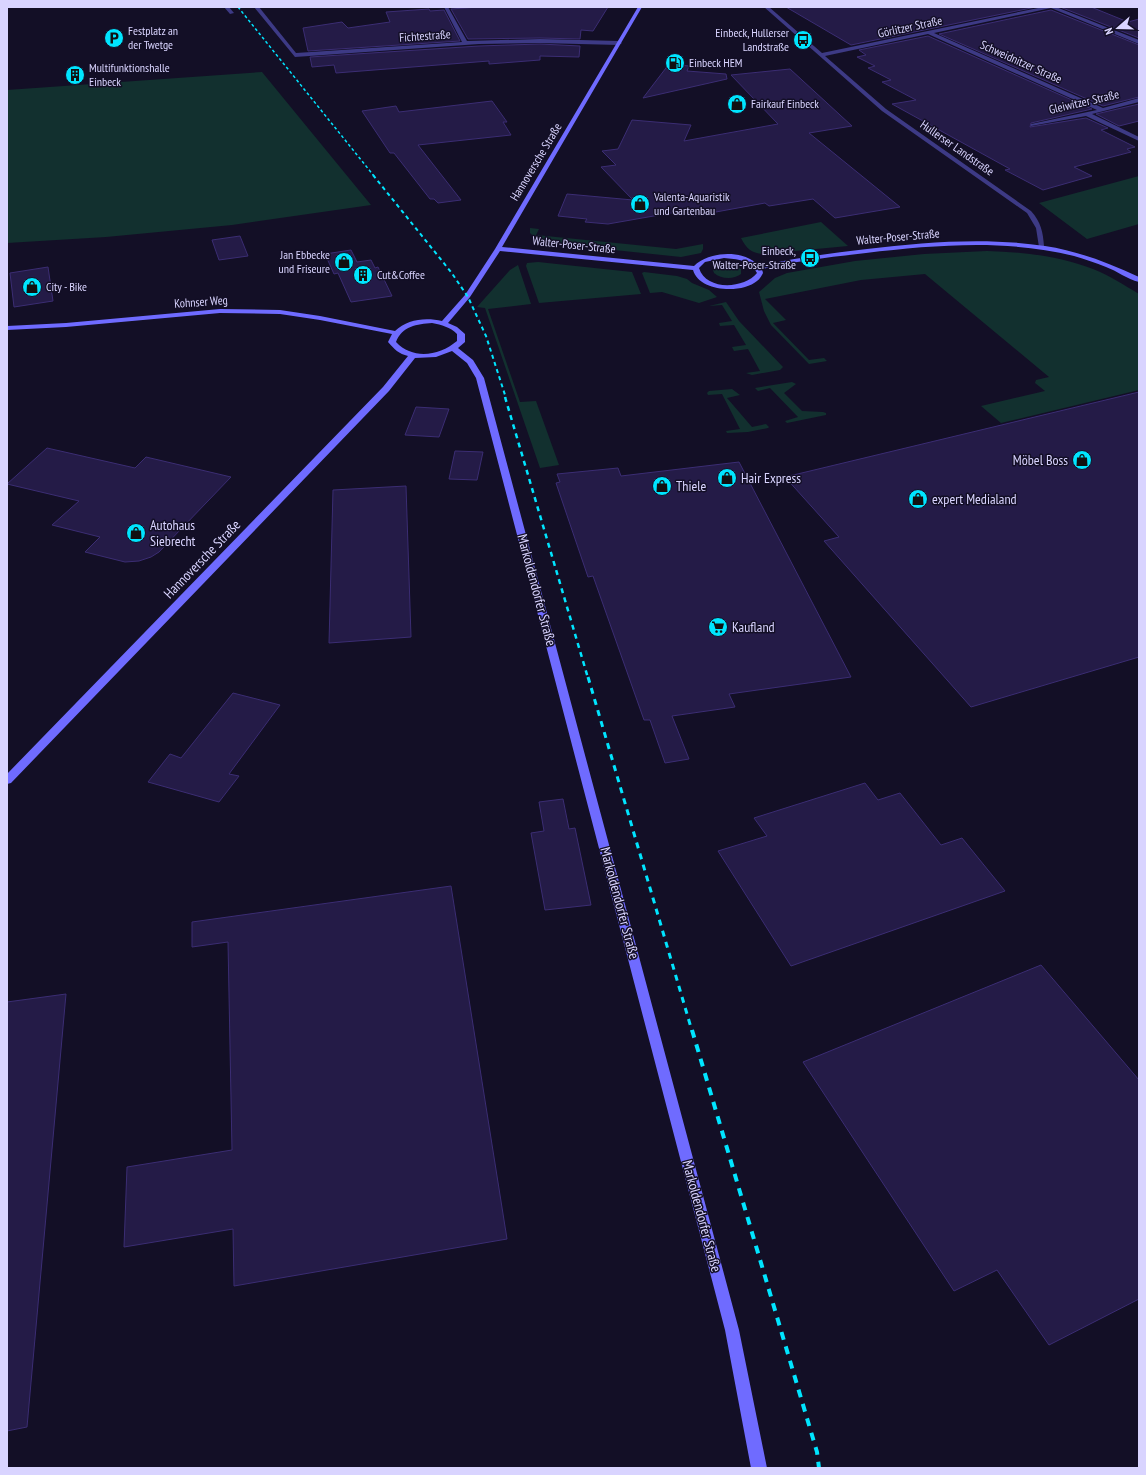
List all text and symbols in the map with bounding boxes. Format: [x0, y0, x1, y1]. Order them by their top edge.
north arrow [1098, 8, 1138, 48]
street label: Görlitzer Straße [876, 12, 943, 41]
place label: Festplatz an der Twetge [128, 23, 178, 52]
place label: Einbeck, Hullerser Landstraße [715, 25, 790, 54]
street label: Fichtestraße [399, 26, 451, 45]
text: N [1101, 26, 1116, 37]
parking icon: Festplatz an der Twetge [103, 27, 125, 49]
bus stop icon: Einbeck, Hullerser Landstraße [792, 29, 814, 51]
street label: Schweidnitzer Straße [978, 37, 1064, 86]
fuel station icon: Einbeck HEM [664, 52, 686, 74]
place label: Einbeck HEM [689, 55, 743, 70]
place label: Multifunktionshalle Einbeck [89, 60, 170, 89]
building icon: Multifunktionshalle Einbeck [64, 64, 86, 86]
street label: Gleiwitzer Straße [1047, 86, 1120, 117]
shop icon: Fairkauf Einbeck [726, 93, 748, 115]
place label: Fairkauf Einbeck [751, 96, 819, 111]
street label: Hullerser Landstraße [917, 117, 997, 179]
street label: Hannoversche Straße [506, 120, 565, 203]
place label: Valenta-Aquaristik und Gartenbau [653, 189, 730, 218]
shop icon: Valenta-Aquaristik und Gartenbau [629, 193, 651, 215]
street label: Walter-Poser-Straße [856, 225, 940, 248]
street label: Walter-Poser-Straße [532, 233, 616, 256]
place label: Einbeck, Walter-Poser-Straße [712, 243, 796, 272]
place label: Jan Ebbecke und Friseure [278, 247, 330, 276]
bus stop icon: Einbeck, Walter-Poser-Straße [799, 247, 821, 269]
shop icon: Jan Ebbecke und Friseure [333, 251, 355, 273]
building icon: Cut&Coffee [352, 264, 374, 286]
place label: Cut&Coffee [377, 267, 425, 282]
shop icon: City - Bike [21, 276, 43, 298]
place label: City - Bike [46, 279, 87, 294]
street label: Kohnser Weg [174, 292, 228, 311]
shop icon: Möbel Boss [1071, 449, 1093, 471]
place label: Möbel Boss [1013, 451, 1068, 469]
shop icon: Hair Express [716, 467, 738, 489]
place label: Hair Express [741, 469, 801, 487]
shop icon: Thiele [651, 475, 673, 497]
place label: Thiele [676, 477, 706, 495]
shop icon: expert Medialand [907, 488, 929, 510]
place label: expert Medialand [932, 490, 1017, 508]
place label: Autohaus Siebrecht [150, 516, 196, 550]
street label: Hannoversche Straße [160, 516, 244, 602]
shop icon: Autohaus Siebrecht [125, 522, 147, 544]
street label: Markoldendorfer Straße [513, 532, 561, 648]
supermarket icon: Kaufland [707, 616, 729, 638]
place label: Kaufland [732, 618, 775, 636]
street label: Markoldendorfer Straße [596, 845, 644, 961]
street label: Markoldendorfer Straße [678, 1158, 726, 1274]

